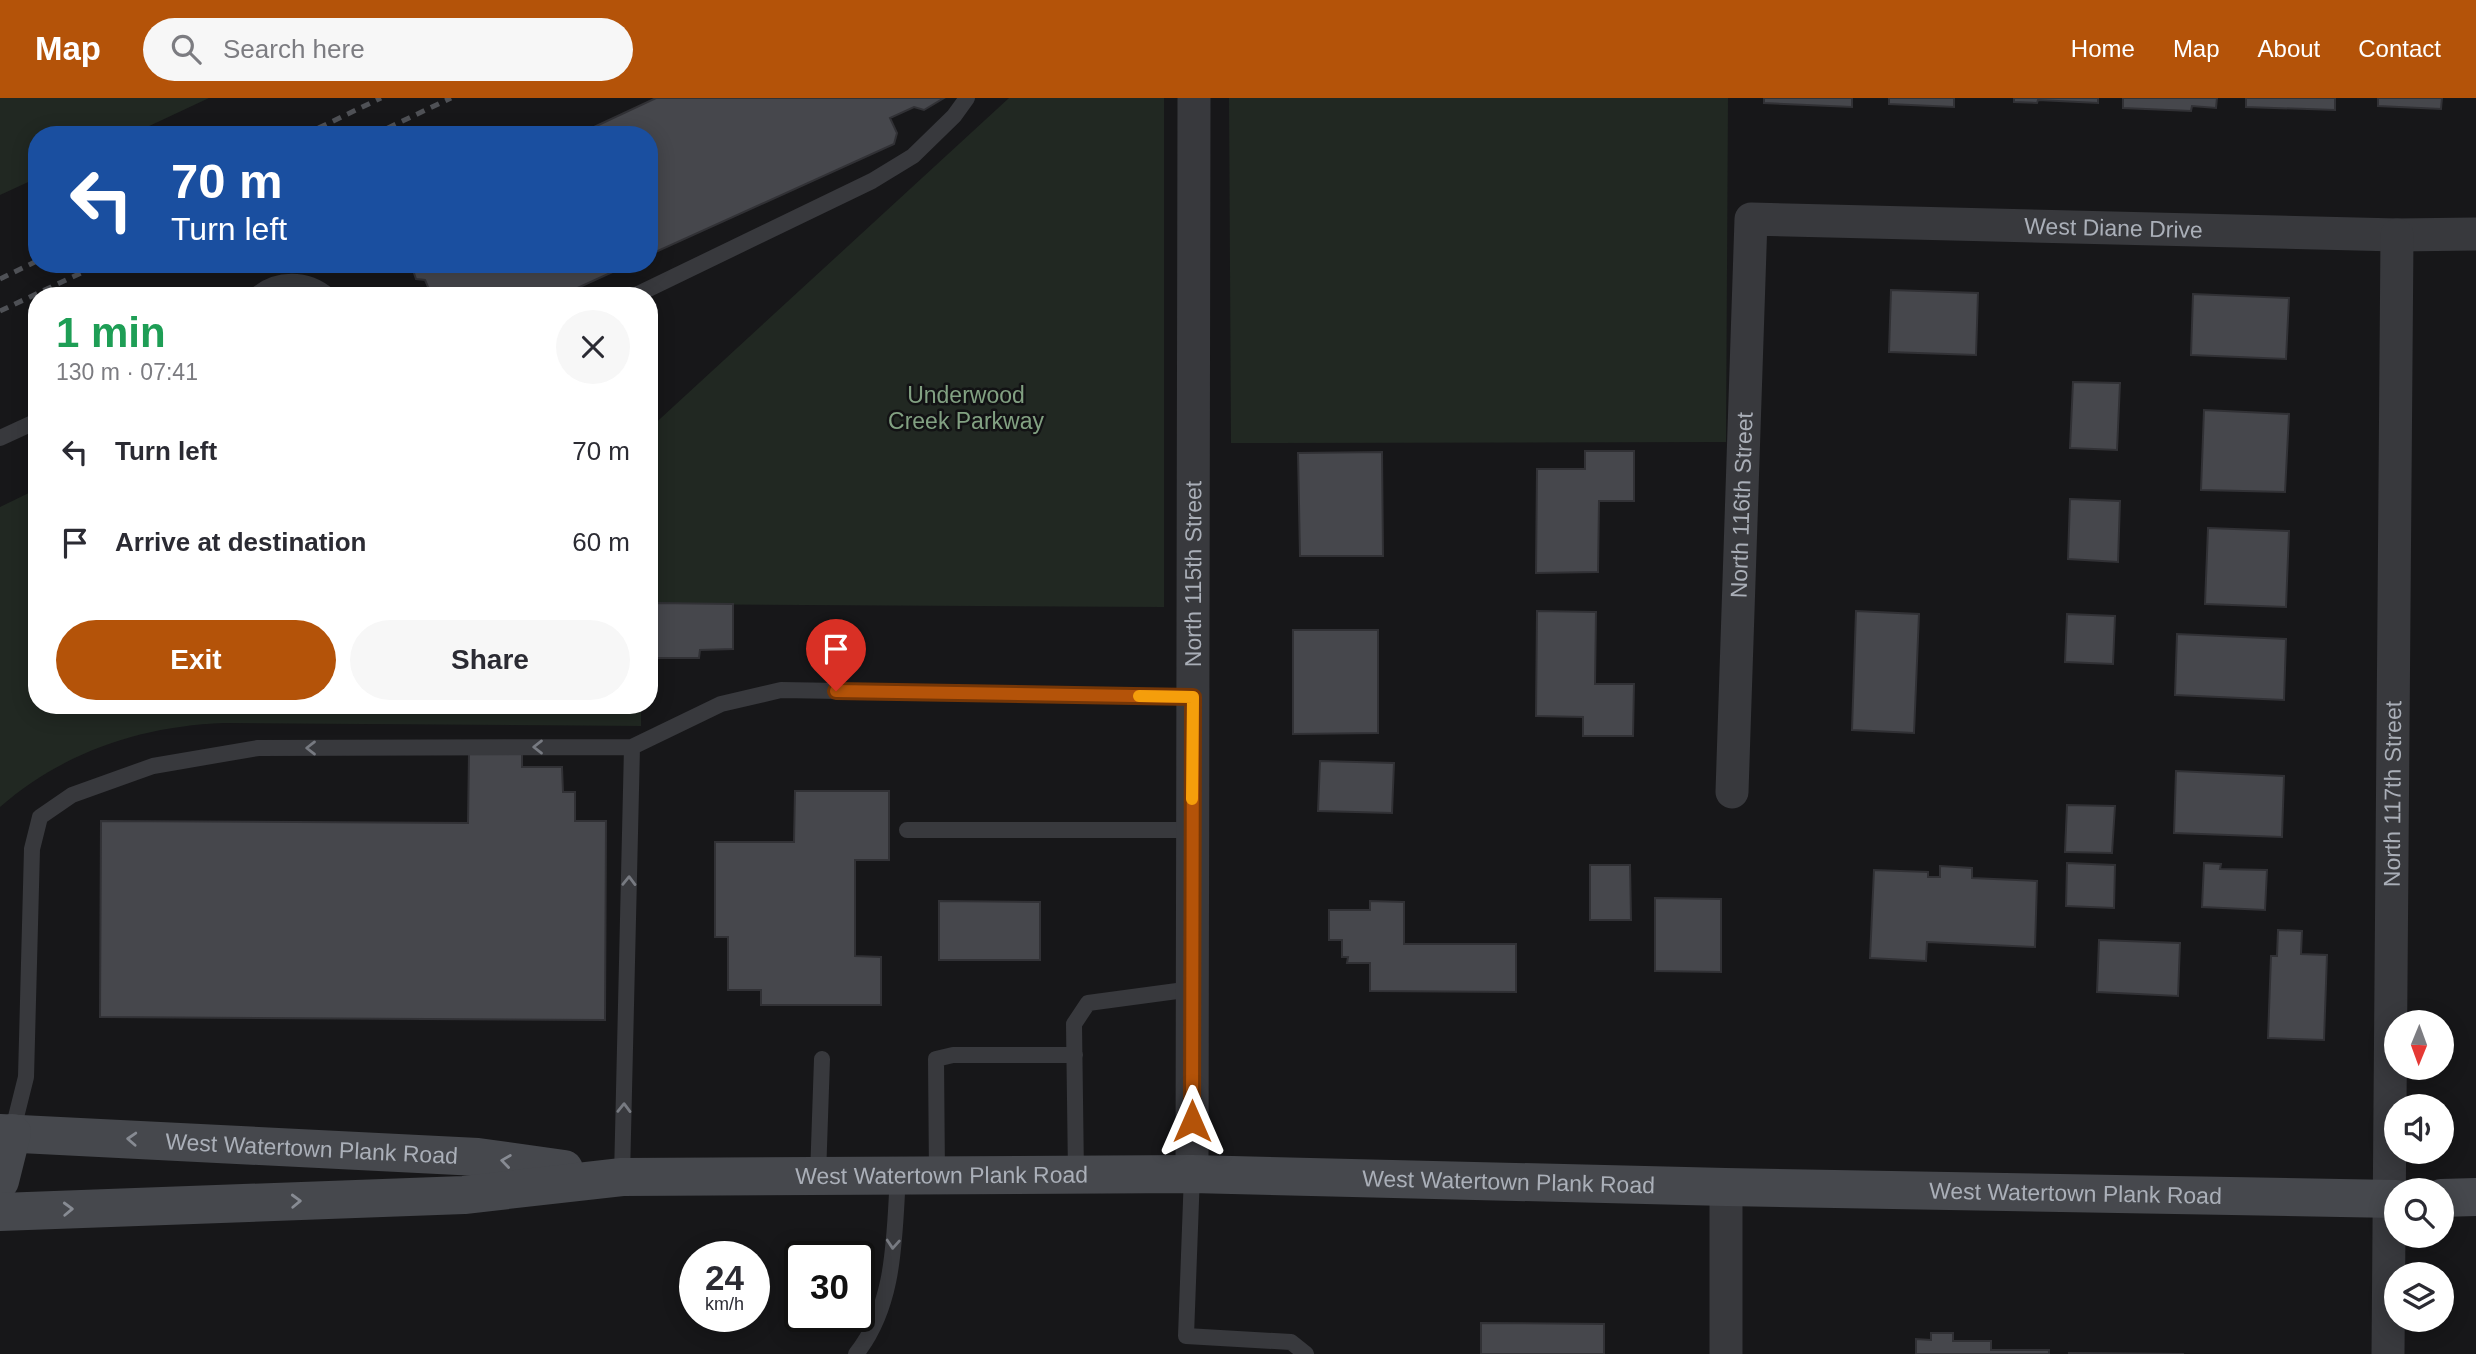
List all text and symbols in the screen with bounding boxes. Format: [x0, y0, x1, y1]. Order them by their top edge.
search box [143, 18, 633, 81]
text: Map [35, 30, 101, 67]
icon: search [167, 30, 205, 68]
text: Search here [223, 34, 365, 64]
text: Home [2071, 35, 2135, 62]
text: Map [2173, 35, 2220, 62]
text: About [2258, 35, 2320, 62]
text: Contact [2358, 35, 2441, 62]
icon: left [56, 154, 147, 245]
text: 70 m [171, 154, 283, 208]
text: Turn left [171, 211, 287, 247]
street label: West Diane Drive [2024, 213, 2203, 243]
text: 1 min [56, 309, 166, 356]
button: close [556, 310, 630, 384]
text: 130 m · 07:41 [56, 359, 198, 385]
park label: Underwood Creek Parkway [888, 382, 1044, 434]
street label: North 116th Street [1725, 411, 1758, 599]
icon: left [56, 433, 94, 471]
text: Turn left [115, 436, 217, 466]
text: 70 m [572, 436, 630, 466]
street label: North 115th Street [1180, 480, 1206, 667]
icon: arrive [56, 524, 94, 562]
text: Arrive at destination [115, 527, 366, 557]
text: 60 m [572, 527, 630, 557]
pin [806, 619, 866, 691]
button: Exit [56, 620, 336, 700]
button: Share [350, 620, 630, 700]
icon: arrive [817, 630, 855, 668]
street label: North 117th Street [2379, 700, 2406, 887]
one-way arrow [533, 739, 543, 755]
one-way arrow [305, 740, 316, 756]
one-way arrow [621, 875, 637, 886]
north arrow [2384, 1010, 2454, 1080]
map controls [2384, 1010, 2454, 1332]
position arrow [1155, 1084, 1229, 1158]
button: sound [2384, 1094, 2454, 1164]
one-way arrow [616, 1103, 631, 1114]
street label: West Watertown Plank Road [165, 1128, 459, 1169]
one-way arrow [126, 1131, 137, 1146]
one-way arrow [500, 1154, 512, 1169]
street label: West Watertown Plank Road [795, 1162, 1088, 1189]
street label: West Watertown Plank Road [1362, 1165, 1655, 1198]
street label: West Watertown Plank Road [1929, 1178, 2222, 1209]
button: search [2384, 1178, 2454, 1248]
one-way arrow [291, 1193, 301, 1209]
one-way arrow [63, 1202, 74, 1217]
one-way arrow [886, 1239, 901, 1250]
speed limit sign: 30 [784, 1241, 875, 1332]
text: 24 [705, 1258, 744, 1297]
button: layers [2384, 1262, 2454, 1332]
text: km/h [705, 1294, 744, 1314]

